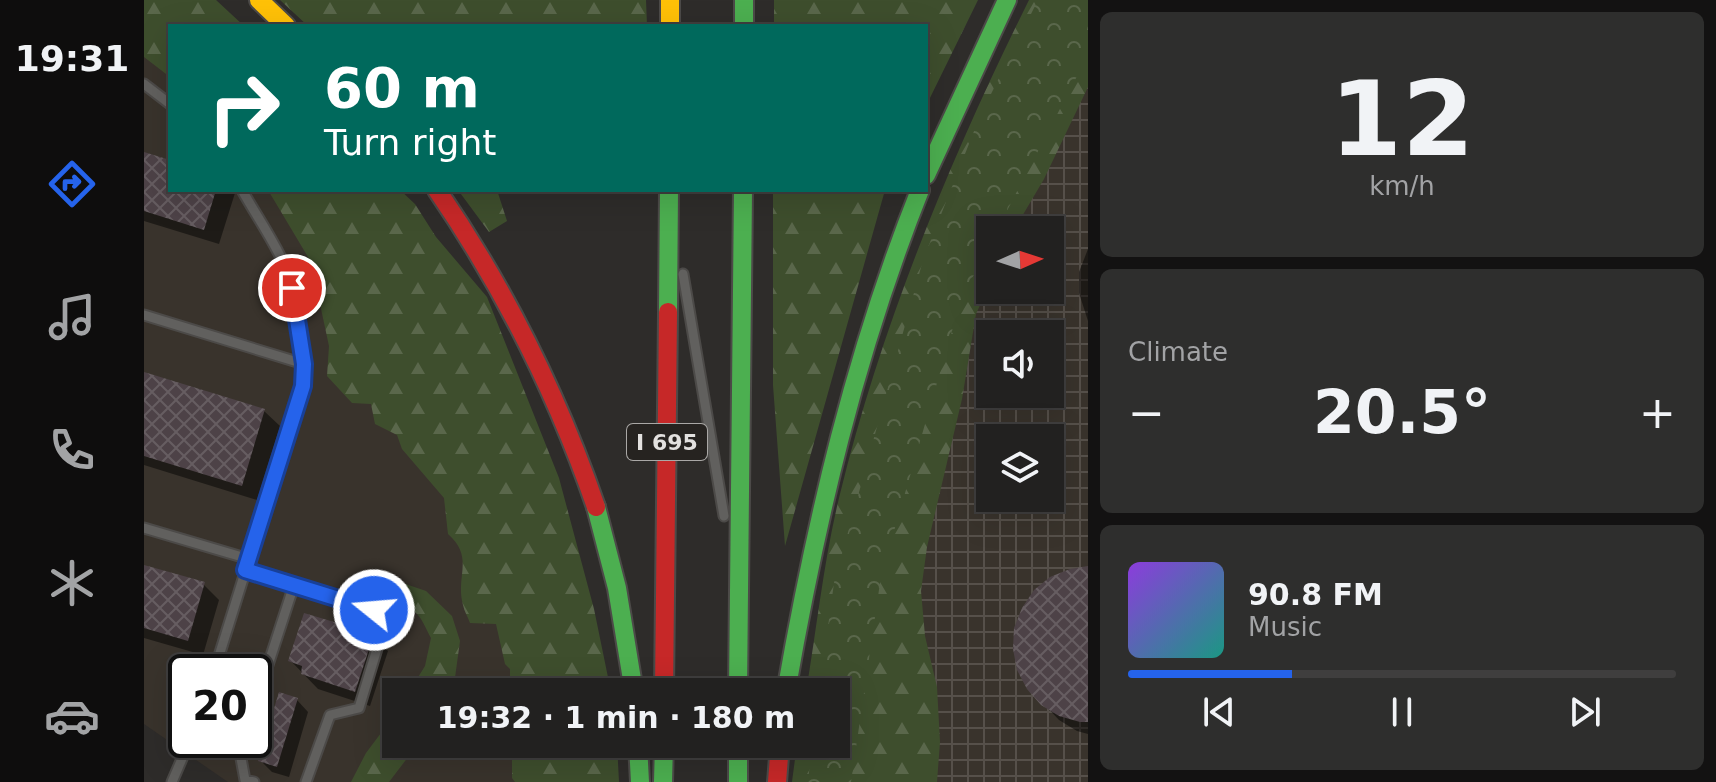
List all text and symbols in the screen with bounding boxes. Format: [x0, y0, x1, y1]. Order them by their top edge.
text: 19:31 [15, 38, 129, 79]
text: 60 m [324, 55, 480, 120]
icon: right [192, 56, 296, 160]
text: 12 [1330, 58, 1474, 180]
text: Turn right [324, 122, 496, 163]
icon: directions [44, 156, 100, 212]
text: km/h [1369, 171, 1435, 201]
north arrow [976, 216, 1064, 304]
map controls [976, 216, 1064, 512]
pin [258, 254, 326, 322]
icon: arrive [270, 266, 314, 310]
icon: music [44, 289, 100, 345]
button: sound [976, 320, 1064, 408]
text: Climate [1128, 337, 1228, 367]
text: 20.5° [1313, 377, 1491, 447]
text: − [1128, 387, 1165, 438]
text: + [1639, 387, 1676, 438]
icon: phone [44, 422, 100, 478]
road number: I 695 [627, 424, 707, 460]
button: layers [976, 424, 1064, 512]
icon: climate [44, 555, 100, 611]
position arrow [332, 568, 416, 652]
text: 90.8 FM [1248, 577, 1383, 612]
text: Music [1248, 612, 1322, 642]
speed limit sign: 20 [168, 654, 272, 758]
icon: car [44, 688, 100, 744]
icon: previous [1197, 690, 1241, 734]
icon: pause [1380, 690, 1424, 734]
icon: next [1563, 690, 1607, 734]
text: 19:32 · 1 min · 180 m [437, 700, 795, 735]

